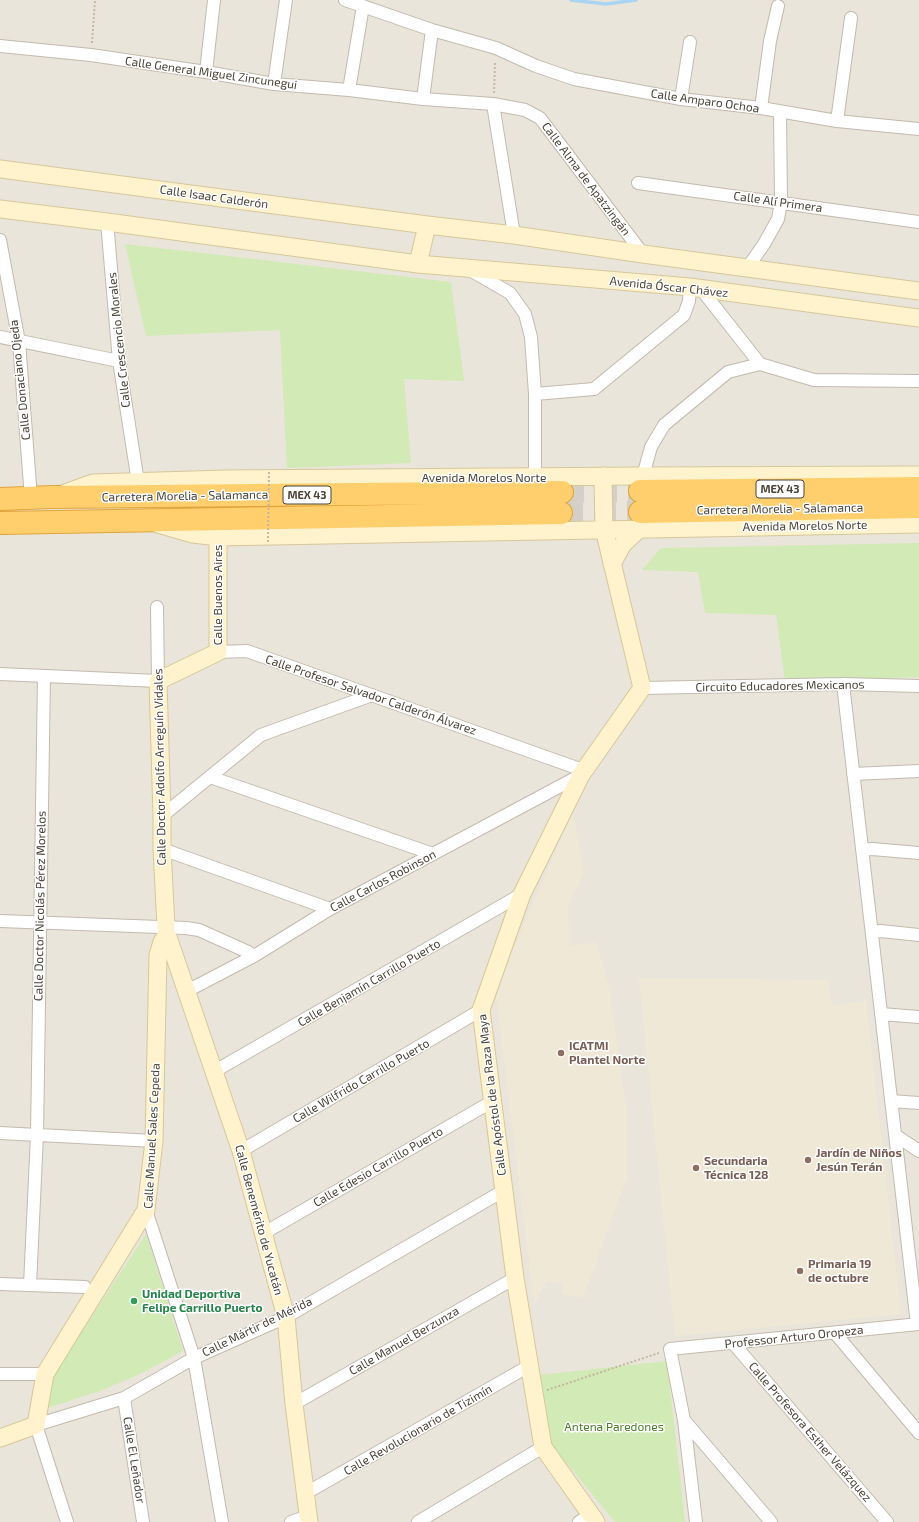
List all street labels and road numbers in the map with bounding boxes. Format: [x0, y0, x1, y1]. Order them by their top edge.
street label: Calle General Miguel Zincunegui [124, 54, 298, 92]
street label: Calle Amparo Ochoa [650, 86, 760, 116]
street label: Calle Alma de Apatzingán [539, 119, 633, 239]
street label: Calle Isaac Calderón [159, 182, 269, 212]
street label: Calle Alí Primera [733, 189, 823, 215]
street label: Calle Crescencio Morales [105, 272, 133, 408]
street label: Avenida Óscar Chávez [609, 274, 729, 300]
street label: Calle Donaciano Ojeda [7, 319, 33, 441]
street label: Avenida Morelos Norte [422, 471, 546, 485]
road number: MEX 43 [756, 480, 804, 498]
road number: MEX 43 [283, 486, 331, 504]
street label: Carretera Morelia - Salamanca [102, 487, 268, 505]
street label: Carretera Morelia - Salamanca [697, 500, 863, 518]
street label: Avenida Morelos Norte [743, 518, 867, 534]
street label: Calle Buenos Aires [211, 545, 225, 645]
street label: Calle Profesor Salvador Calderón Álvarez [263, 652, 479, 738]
street label: Calle Doctor Adolfo Arreguín Vidales [151, 668, 169, 866]
street label: Circuito Educadores Mexicanos [695, 677, 865, 695]
street label: Calle Doctor Nicolás Pérez Morelos [31, 811, 49, 1001]
street label: Calle Carlos Robinson [328, 847, 438, 915]
street label: Calle Benjamín Carrillo Puerto [295, 936, 443, 1030]
street label: Calle Apóstol de la Raza Maya [475, 1013, 509, 1177]
street label: Calle Wilfrido Carrillo Puerto [290, 1036, 432, 1126]
street label: Calle Manuel Sales Cepeda [141, 1063, 163, 1209]
street label: Calle Edesio Carrillo Puerto [311, 1124, 445, 1210]
street label: Calle Benemérito de Yucatán [232, 1143, 286, 1297]
street label: Calle Mártir de Mérida [200, 1294, 314, 1360]
street label: Calle Manuel Berzunza [346, 1304, 462, 1378]
street label: Professor Arturo Oropeza [724, 1323, 864, 1351]
street label: Calle Profesora Esther Velázquez [745, 1359, 875, 1505]
street label: Calle Revolucionario de Tizimín [341, 1382, 495, 1478]
street label: Calle El Leñador [120, 1416, 148, 1504]

